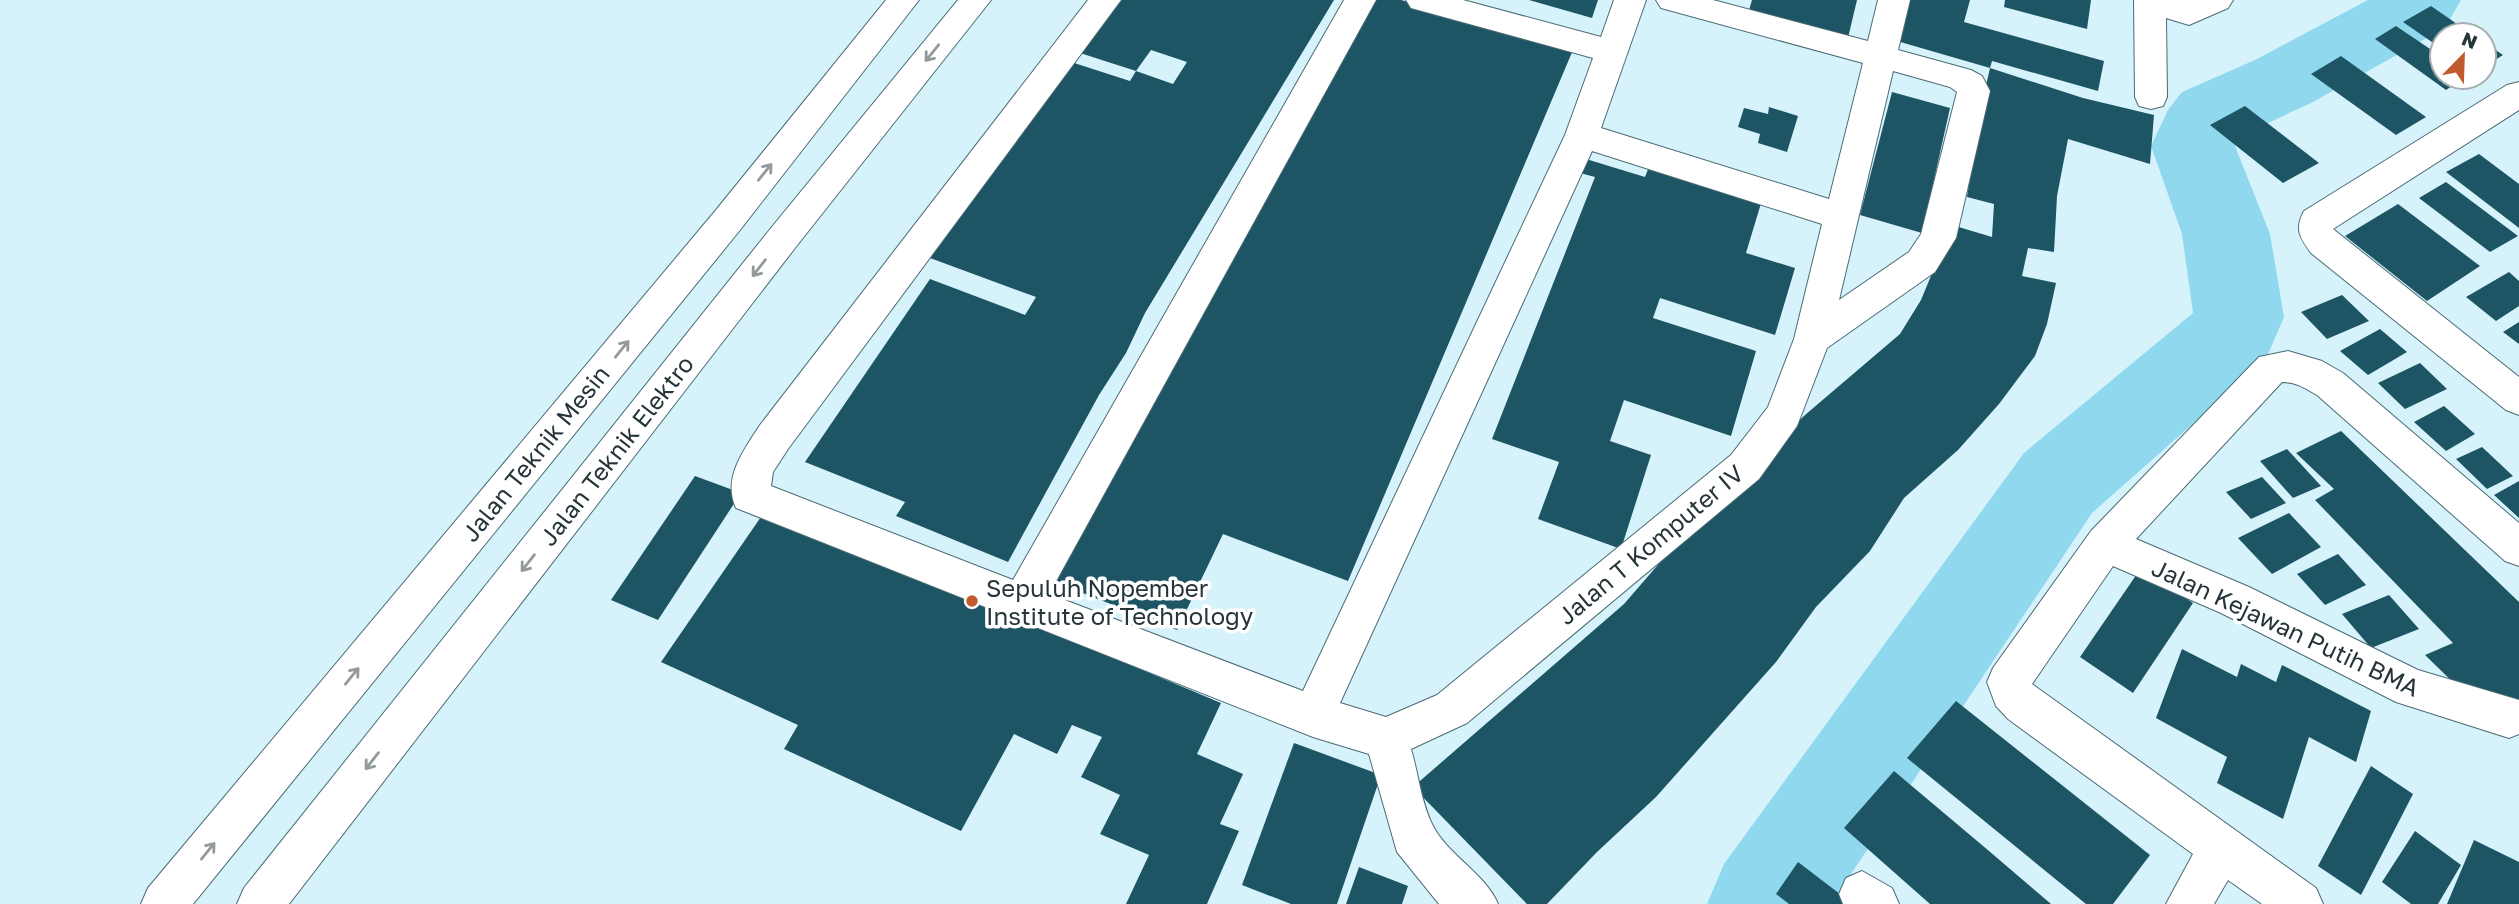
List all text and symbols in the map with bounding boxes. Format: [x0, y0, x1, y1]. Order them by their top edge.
north arrow [2428, 21, 2498, 91]
text: N [2459, 26, 2481, 53]
one-way arrow [925, 43, 940, 62]
one-way arrow [758, 164, 773, 182]
one-way arrow [751, 258, 766, 277]
one-way arrow [614, 340, 629, 358]
street label: Jalan Teknik Elektro [533, 349, 699, 551]
street label: Jalan Teknik Mesin [455, 359, 615, 547]
street label: Jalan T Komputer IV [1551, 458, 1749, 630]
street label: Jalan Kejawan Putih BMA [2148, 552, 2424, 702]
one-way arrow [520, 553, 535, 571]
place label: Sepuluh Nopember Institute of Technology [986, 573, 1253, 630]
marker: Sepuluh Nopember Institute of Technology [964, 593, 980, 609]
one-way arrow [345, 667, 360, 685]
one-way arrow [365, 751, 380, 770]
one-way arrow [200, 843, 216, 861]

